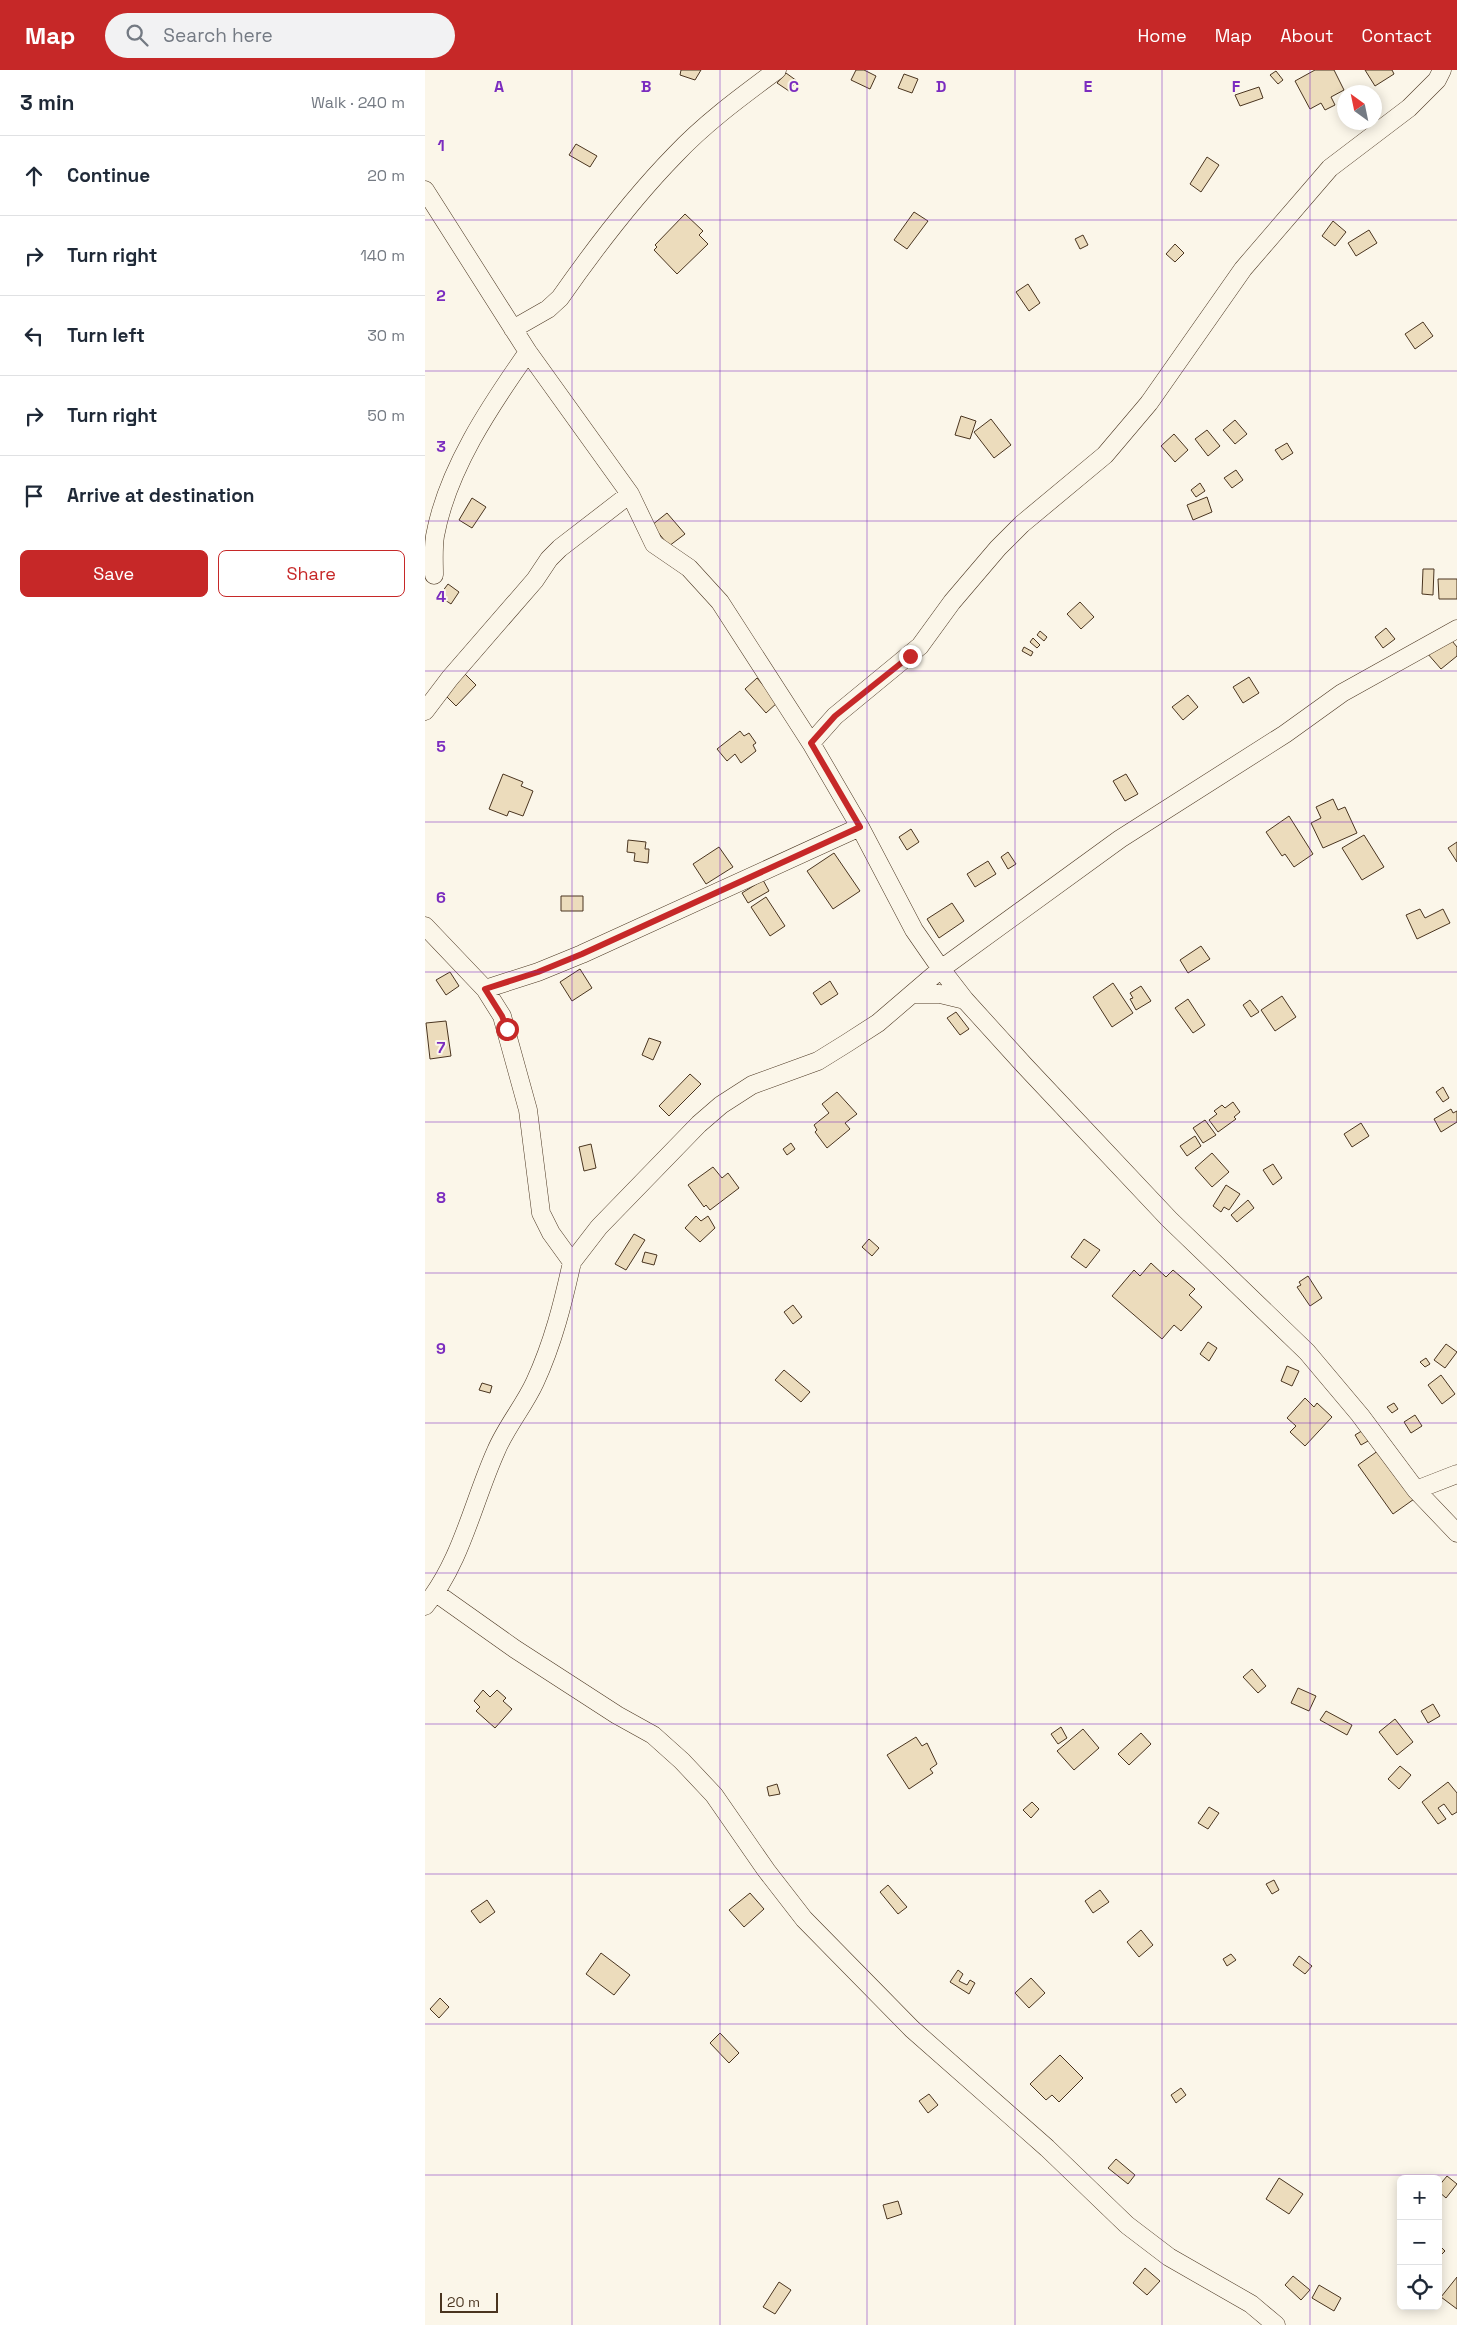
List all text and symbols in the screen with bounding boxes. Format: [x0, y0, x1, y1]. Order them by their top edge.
search box [105, 13, 455, 58]
text: Map [25, 20, 75, 51]
icon: search [123, 21, 151, 49]
text: Search here [163, 23, 273, 48]
text: Home [1138, 24, 1187, 47]
text: Map [1215, 24, 1252, 47]
text: About [1280, 24, 1334, 47]
text: Contact [1362, 24, 1432, 47]
text: A [494, 76, 504, 97]
text: B [641, 76, 651, 97]
text: C [789, 76, 799, 97]
text: D [936, 76, 946, 97]
text: E [1084, 76, 1093, 97]
text: F [1232, 76, 1241, 97]
north arrow [1337, 85, 1382, 130]
text: 3 min [20, 89, 75, 116]
text: Walk · 240 m [311, 92, 405, 113]
text: 1 [437, 135, 445, 156]
icon: ahead [20, 162, 48, 190]
text: Continue [67, 163, 150, 188]
text: 20 m [367, 165, 405, 186]
icon: right [20, 242, 48, 270]
text: Turn right [67, 243, 157, 268]
text: 140 m [360, 245, 405, 266]
text: 2 [436, 285, 446, 306]
icon: left [20, 322, 48, 350]
text: Turn left [67, 323, 145, 348]
text: 30 m [367, 325, 405, 346]
icon: right [20, 402, 48, 430]
text: Turn right [67, 403, 157, 428]
text: 50 m [367, 405, 405, 426]
text: 3 [436, 436, 446, 457]
icon: arrive [20, 482, 48, 510]
text: Arrive at destination [67, 483, 255, 508]
button: Save [20, 550, 208, 597]
button: Share [218, 550, 405, 597]
text: 4 [436, 586, 446, 607]
route end [899, 645, 922, 668]
text: 5 [436, 736, 446, 757]
text: 6 [436, 887, 446, 908]
route start [496, 1018, 519, 1041]
text: 7 [437, 1037, 446, 1058]
text: 8 [436, 1187, 446, 1208]
text: 9 [436, 1338, 446, 1359]
map controls [1397, 2175, 1442, 2310]
button: + [1397, 2175, 1442, 2220]
button: − [1397, 2220, 1442, 2265]
button: locate [1397, 2265, 1442, 2310]
scale bar [440, 2290, 497, 2313]
text: 20 m [447, 2293, 480, 2311]

